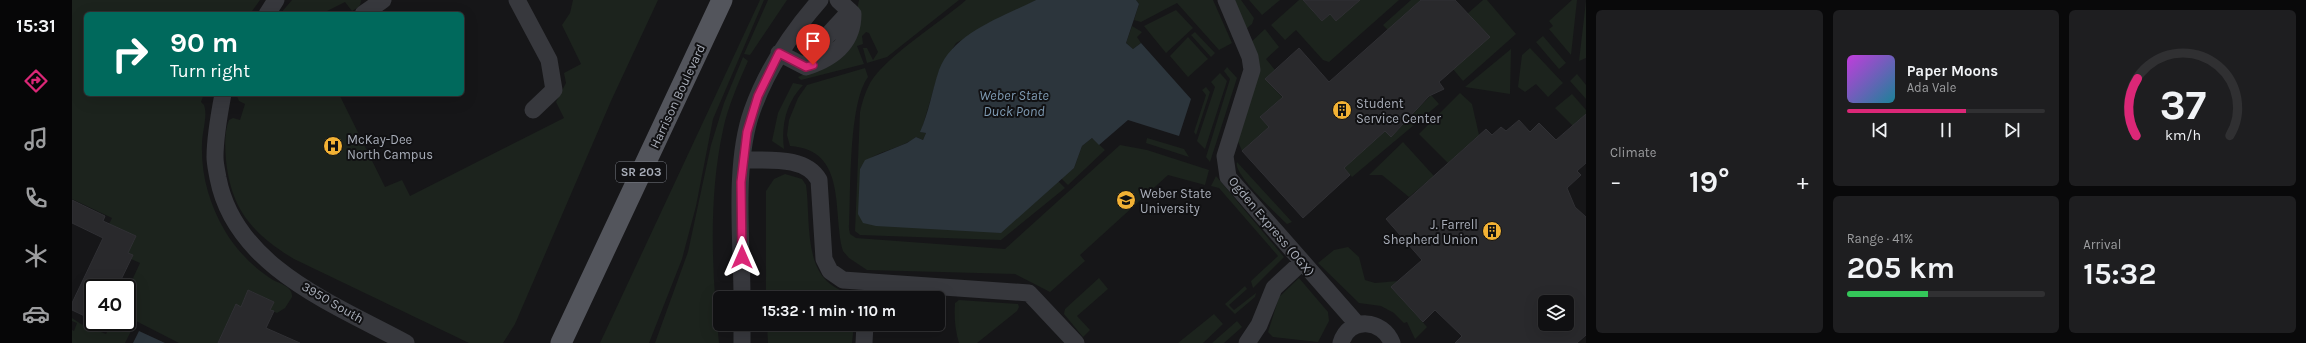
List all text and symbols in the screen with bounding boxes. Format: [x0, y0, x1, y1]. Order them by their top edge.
text: 15:31 [16, 15, 56, 37]
pin [796, 24, 830, 65]
text: 90 m [170, 26, 238, 59]
icon: right [104, 28, 156, 80]
icon: arrive [802, 30, 824, 52]
street label: Harrison Boulevard [647, 42, 708, 151]
text: Turn right [170, 60, 250, 82]
text: Paper Moons [1907, 62, 1998, 80]
icon: directions [22, 67, 50, 95]
text: Ada Vale [1907, 80, 1956, 95]
text: 37 [2159, 81, 2206, 129]
water label: Weber State Duck Pond [979, 87, 1049, 120]
place label: Student Service Center [1356, 96, 1441, 126]
building icon: Student Service Center [1331, 99, 1353, 121]
icon: previous [1869, 119, 1891, 141]
icon: pause [1935, 119, 1957, 141]
icon: next [2001, 119, 2023, 141]
icon: music [22, 125, 50, 153]
text: km/h [2165, 126, 2201, 143]
place label: McKay-Dee North Campus [347, 132, 433, 162]
hospital icon: McKay-Dee North Campus [322, 135, 344, 157]
text: Climate [1610, 145, 1656, 160]
road number: SR 203 [616, 162, 666, 182]
text: 19° [1689, 164, 1730, 200]
text: − [1610, 169, 1622, 195]
text: + [1797, 169, 1809, 195]
street label: Ogden Express (OGX) [1226, 174, 1318, 279]
icon: phone [22, 184, 50, 212]
place label: Weber State University [1140, 186, 1212, 216]
school or university icon: Weber State University [1115, 189, 1137, 211]
place label: J. Farrell Shepherd Union [1383, 217, 1478, 247]
building icon: J. Farrell Shepherd Union [1481, 220, 1503, 242]
text: Range · 41% [1847, 231, 1913, 246]
position arrow [721, 236, 763, 278]
text: Arrival [2083, 237, 2121, 252]
icon: climate [22, 242, 50, 270]
text: 205 km [1847, 250, 1955, 286]
text: 15:32 [2083, 256, 2156, 292]
speed limit sign: 40 [84, 279, 136, 331]
street label: 3950 South [299, 279, 366, 326]
map controls [1538, 295, 1574, 331]
button: layers [1538, 295, 1574, 331]
icon: car [22, 300, 50, 328]
text: 15:32 · 1 min · 110 m [762, 302, 896, 320]

